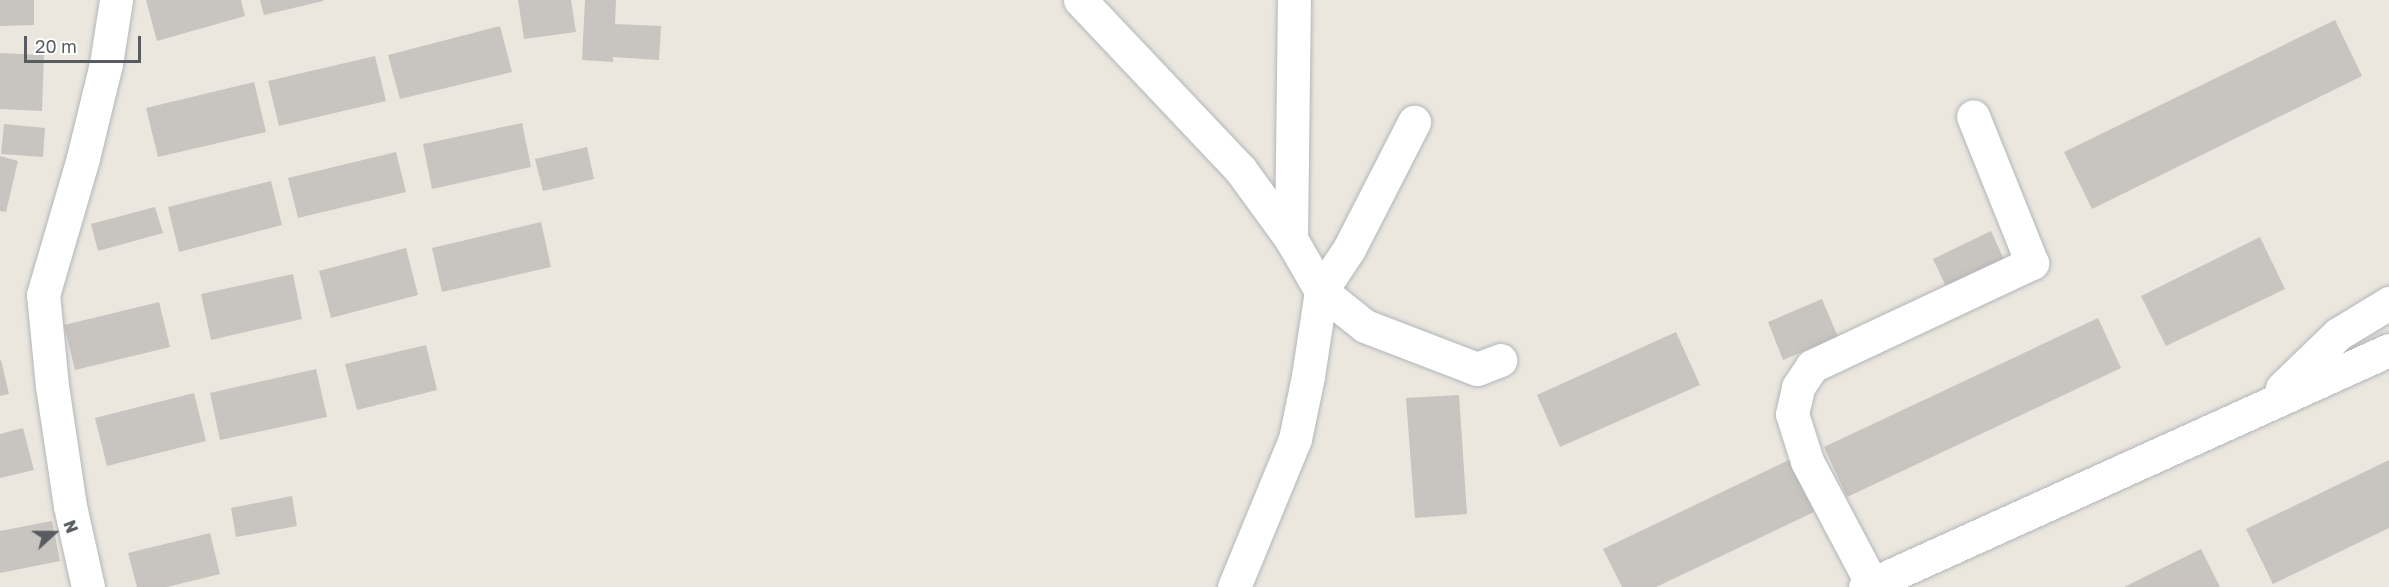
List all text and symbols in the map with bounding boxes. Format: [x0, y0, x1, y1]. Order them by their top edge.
scale bar [27, 24, 144, 62]
text: 20 m [35, 35, 77, 57]
north arrow [24, 503, 84, 563]
text: N [59, 517, 82, 536]

